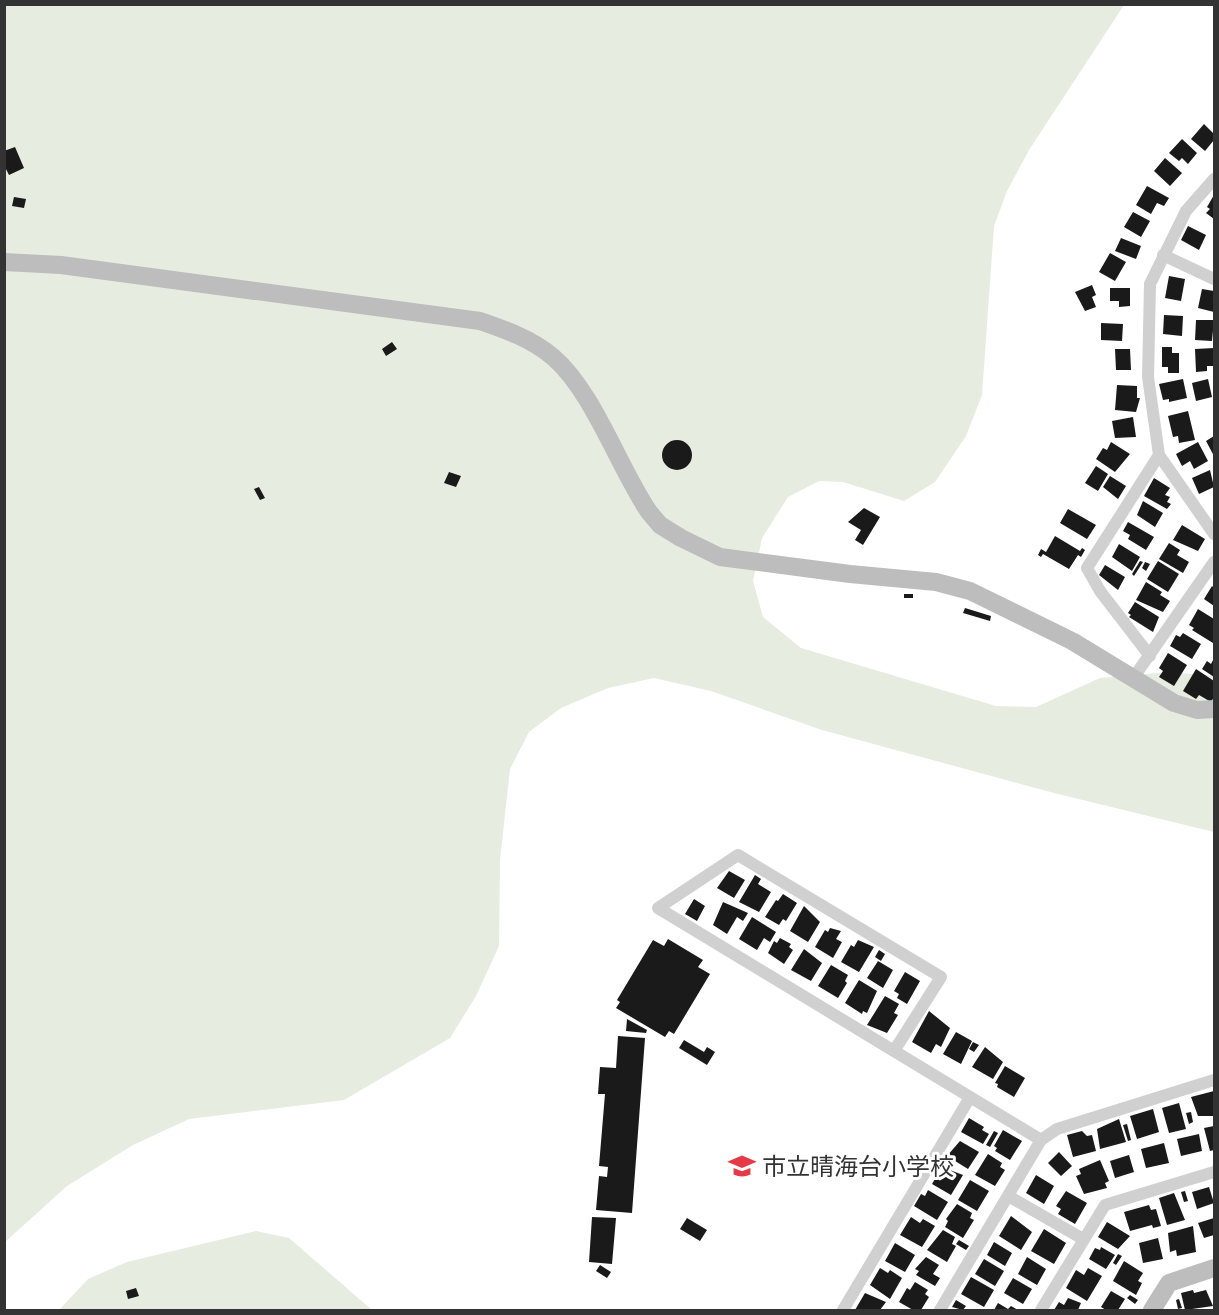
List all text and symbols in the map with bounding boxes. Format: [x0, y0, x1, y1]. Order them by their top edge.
place label: 市立晴海台小学校 [762, 1149, 954, 1184]
school or university icon: 市立晴海台小学校 [727, 1151, 757, 1181]

